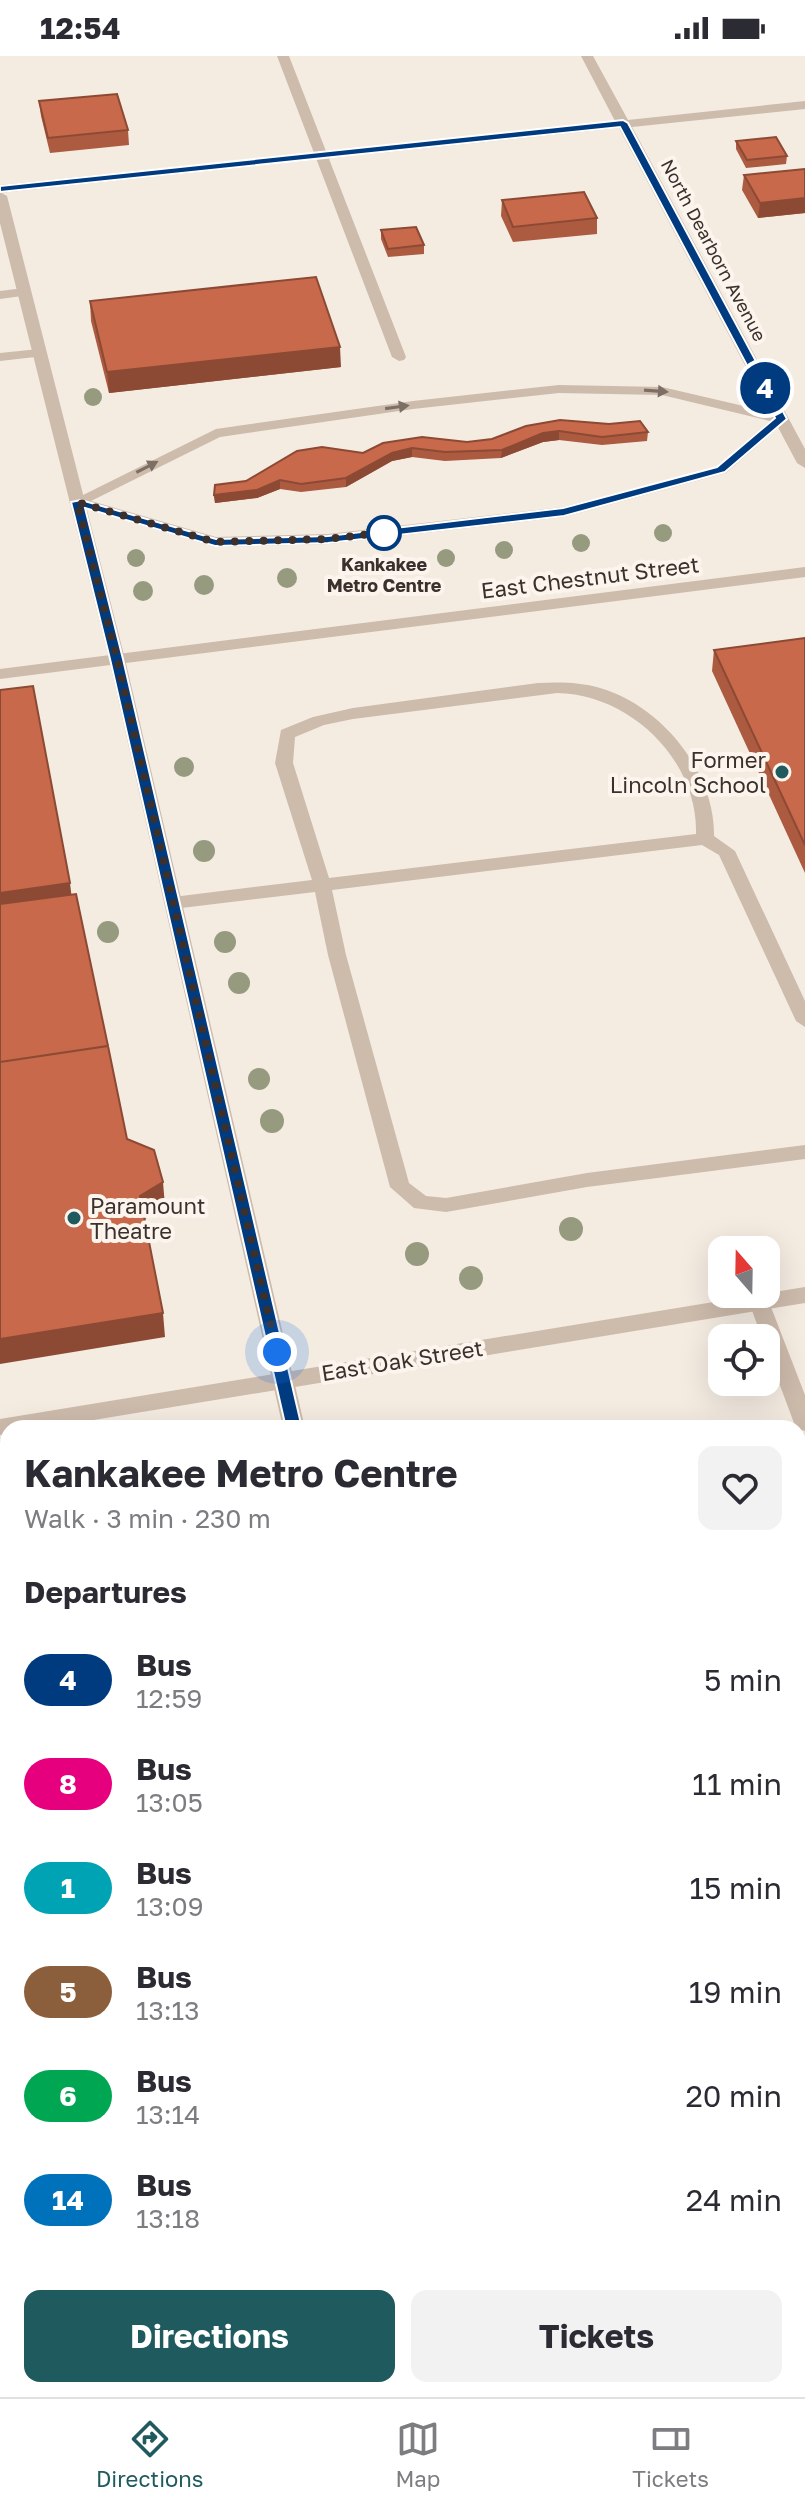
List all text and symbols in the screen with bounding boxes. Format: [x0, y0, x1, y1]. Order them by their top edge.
text: 12:54 [40, 10, 120, 46]
street label: North Dearborn Avenue [657, 155, 771, 345]
line badge: 4 [739, 362, 791, 414]
text: 4 [756, 371, 774, 404]
one-way arrow [644, 385, 669, 398]
one-way arrow [385, 400, 410, 413]
one-way arrow [135, 461, 158, 474]
marker: Kankakee Metro Centre [367, 516, 401, 550]
street label: East Chestnut Street [479, 550, 701, 604]
place label: Kankakee Metro Centre [327, 553, 442, 596]
place label: Former Lincoln School [610, 746, 766, 798]
marker: Former Lincoln School [773, 763, 791, 781]
place label: Paramount Theatre [90, 1192, 206, 1244]
marker: Paramount Theatre [65, 1209, 83, 1227]
north arrow [708, 1236, 780, 1308]
map controls [708, 1236, 780, 1396]
button: locate [708, 1324, 780, 1396]
your location [257, 1332, 297, 1372]
street label: East Oak Street [319, 1334, 485, 1386]
button: heart [698, 1446, 782, 1530]
text: Kankakee Metro Centre [24, 1450, 458, 1495]
text: Walk · 3 min · 230 m [24, 1503, 271, 1534]
text: Departures [24, 1574, 187, 1610]
text: Bus [136, 1647, 192, 1683]
text: 5 min [704, 1662, 782, 1698]
text: 4 [59, 1663, 77, 1696]
text: 12:59 [136, 1683, 202, 1714]
text: Bus [136, 1751, 192, 1787]
text: 11 min [692, 1766, 782, 1802]
text: 8 [59, 1767, 77, 1800]
text: 13:05 [136, 1787, 203, 1818]
text: Bus [136, 1855, 192, 1891]
text: 15 min [690, 1870, 782, 1906]
text: 1 [61, 1871, 75, 1904]
text: 13:09 [136, 1891, 203, 1922]
text: Bus [136, 1959, 192, 1995]
text: 19 min [689, 1974, 782, 2010]
text: 5 [59, 1975, 77, 2008]
text: 13:13 [136, 1995, 199, 2026]
text: Bus [136, 2063, 192, 2099]
text: 20 min [685, 2078, 782, 2114]
text: 6 [59, 2079, 77, 2112]
text: 13:14 [136, 2099, 200, 2130]
text: Bus [136, 2167, 192, 2203]
text: 24 min [686, 2182, 782, 2218]
text: 14 [52, 2183, 84, 2216]
text: 13:18 [136, 2203, 200, 2234]
button: Directions [24, 2290, 395, 2382]
button: Tickets [411, 2290, 782, 2382]
tab: Directions [96, 2417, 203, 2492]
tab: Map [395, 2417, 440, 2492]
tab: Tickets [632, 2417, 709, 2492]

